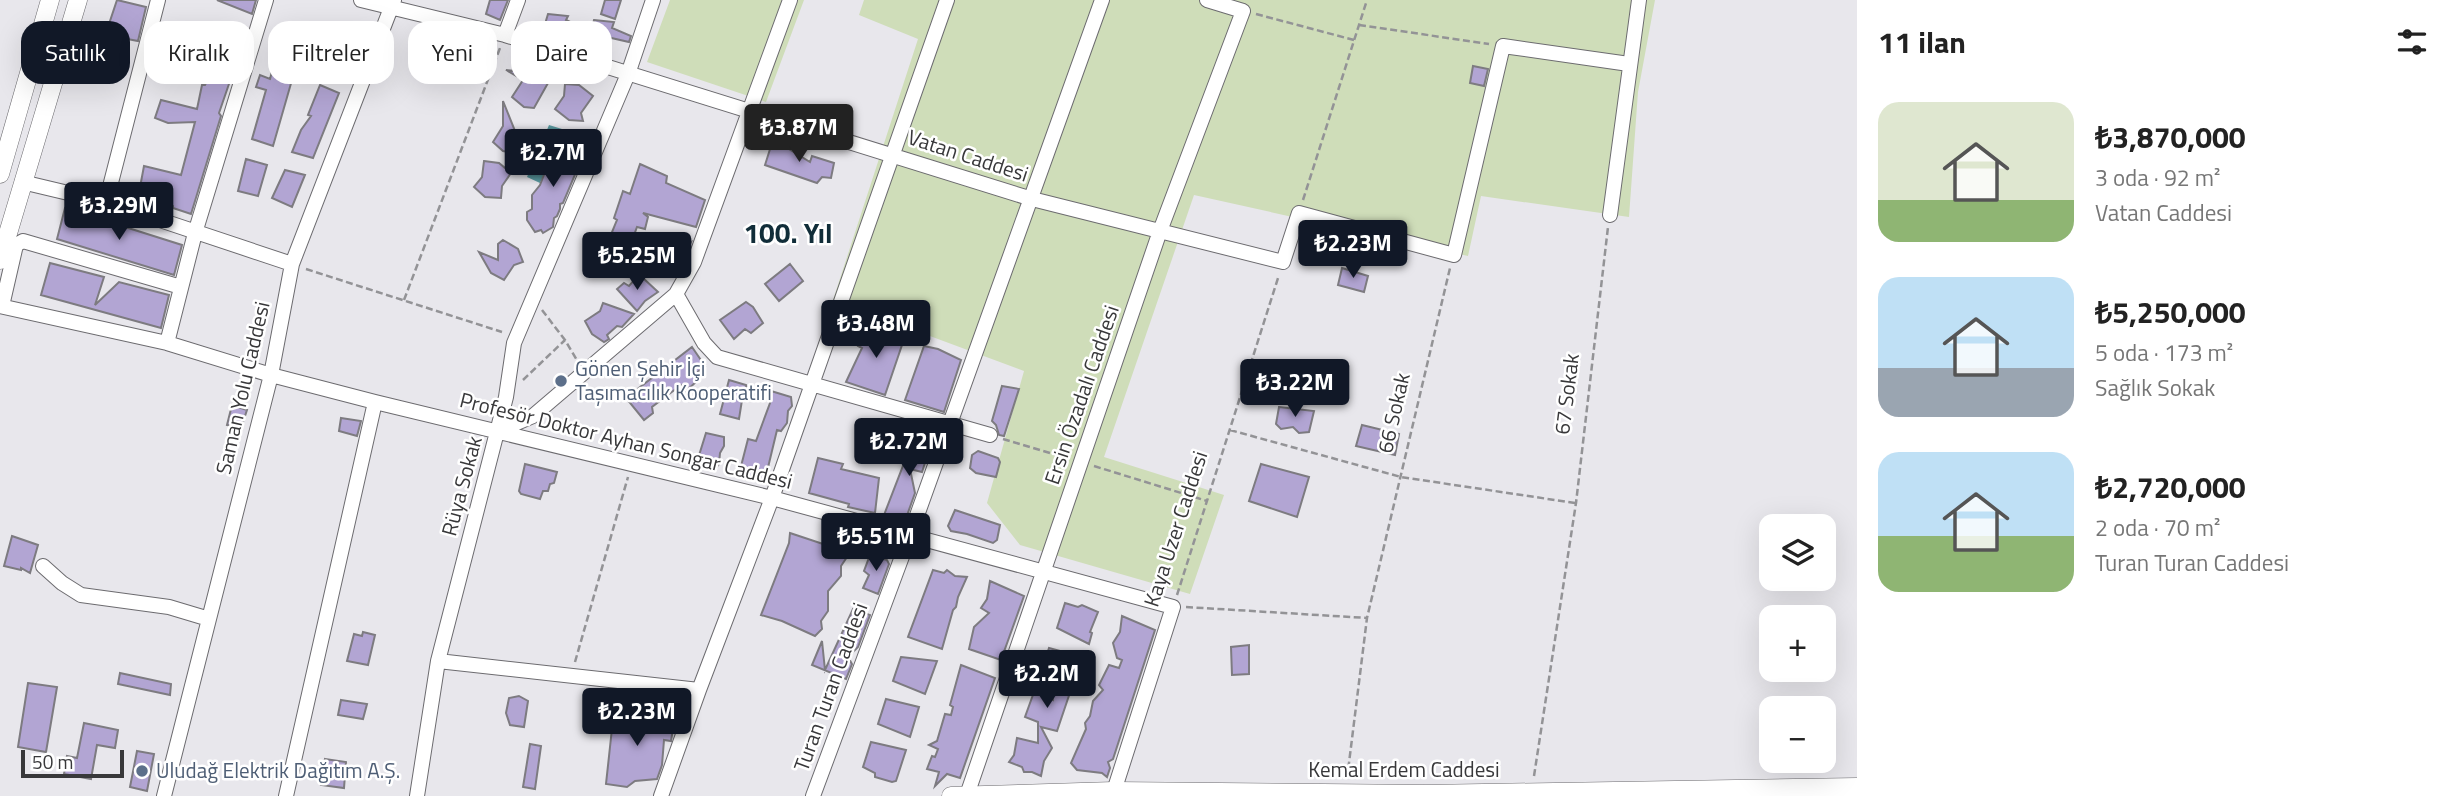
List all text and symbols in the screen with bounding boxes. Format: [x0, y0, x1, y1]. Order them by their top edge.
text: 11 ilan [1878, 19, 1966, 65]
chip: Satılık [21, 21, 130, 84]
chip: Kiralık [144, 21, 254, 84]
chip: Filtreler [268, 21, 394, 84]
chip: Yeni [408, 21, 497, 84]
chip: Daire [511, 21, 612, 84]
icon: filters [2393, 23, 2431, 61]
pin: ₺3.87M [742, 104, 856, 164]
text: ₺3.87M [760, 109, 838, 144]
text: ₺3,870,000 [2095, 114, 2246, 160]
street label: Vatan Caddesi [904, 121, 1033, 190]
pin: ₺2.7M [504, 130, 602, 189]
icon: home [1934, 130, 2018, 214]
text: ₺2.7M [521, 134, 585, 169]
text: 3 oda · 92 m² [2095, 160, 2220, 195]
pin: ₺3.29M [62, 182, 176, 242]
text: ₺3.29M [80, 187, 158, 222]
text: Vatan Caddesi [2095, 195, 2232, 230]
district label: 100. Yıl [743, 211, 833, 254]
pin: ₺2.23M [1296, 220, 1410, 280]
text: ₺2.23M [1314, 225, 1392, 260]
pin: ₺5.25M [580, 232, 694, 292]
text: ₺5.25M [598, 237, 676, 272]
text: ₺5,250,000 [2095, 289, 2246, 335]
street label: Saman Yolu Caddesi [207, 298, 277, 477]
pin: ₺3.48M [819, 300, 933, 360]
street label: Ersin Özadalı Caddesi [1035, 301, 1127, 489]
text: ₺3.48M [837, 305, 915, 340]
icon: home [1934, 305, 2018, 389]
text: 5 oda · 173 m² [2095, 335, 2233, 370]
place label: Gönen Şehir İçi Taşımacılık Kooperatifi [575, 352, 772, 408]
street label: 67 Sokak [1545, 352, 1587, 436]
pin: ₺3.22M [1238, 360, 1352, 419]
text: ₺3.22M [1256, 364, 1334, 399]
street label: 66 Sokak [1368, 370, 1418, 456]
text: Sağlık Sokak [2095, 370, 2215, 405]
marker: Gönen Şehir İçi Taşımacılık Kooperatifi [553, 373, 569, 389]
street label: Profesör Doktor Ayhan Songar Caddesi [457, 383, 796, 497]
pin: ₺2.72M [852, 419, 966, 478]
text: ₺2.72M [870, 423, 948, 458]
street label: Rüya Sokak [432, 432, 490, 539]
street label: Kaya Uzer Caddesi [1135, 447, 1215, 611]
text: ₺2,720,000 [2095, 464, 2246, 510]
icon: home [1934, 480, 2018, 564]
text: 2 oda · 70 m² [2095, 510, 2220, 545]
pin: ₺5.51M [819, 514, 933, 573]
map controls [1759, 514, 1836, 773]
button: layers [1759, 514, 1836, 591]
text: ₺5.51M [837, 518, 915, 553]
text: Turan Turan Caddesi [2095, 545, 2289, 580]
street label: Turan Turan Caddesi [785, 598, 875, 775]
button: + [1759, 605, 1836, 682]
pin: ₺2.2M [998, 650, 1096, 710]
text: ₺2.2M [1015, 655, 1079, 690]
pin: ₺2.23M [580, 688, 694, 748]
text: ₺2.23M [598, 693, 676, 728]
button: − [1759, 696, 1836, 773]
scale bar [21, 747, 124, 779]
text: 50 m [32, 747, 73, 776]
street label: Kemal Erdem Caddesi [1308, 753, 1500, 785]
place label: Uludağ Elektrik Dağıtım A.Ş. [156, 754, 400, 786]
marker: Uludağ Elektrik Dağıtım A.Ş. [134, 763, 150, 779]

